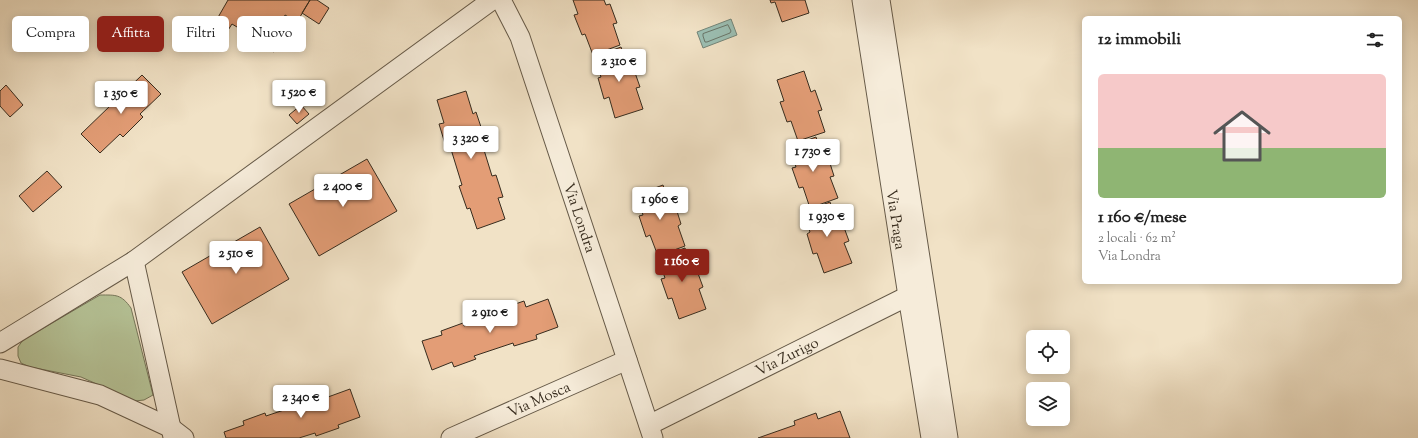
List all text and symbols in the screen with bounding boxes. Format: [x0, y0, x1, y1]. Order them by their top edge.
chip: Compra [12, 16, 89, 52]
chip: Affitta [97, 16, 164, 52]
chip: Filtri [172, 16, 229, 52]
chip: Nuovo [237, 16, 306, 52]
text: 12 immobili [1098, 28, 1181, 52]
icon: filters [1364, 29, 1386, 51]
pin: 2 310 € [582, 49, 656, 83]
text: 2 310 € [601, 53, 637, 71]
pin: 1 520 € [262, 80, 336, 114]
pin: 1 350 € [84, 81, 158, 115]
text: 1 520 € [281, 84, 317, 102]
text: 1 350 € [104, 85, 138, 103]
icon: home [1206, 100, 1278, 172]
pin: 3 320 € [434, 126, 508, 160]
text: 3 320 € [453, 130, 490, 148]
pin: 1 730 € [776, 139, 850, 173]
text: 1 730 € [795, 143, 831, 161]
pin: 2 400 € [306, 174, 380, 208]
text: 2 400 € [323, 178, 363, 196]
street label: Via Londra [557, 180, 600, 256]
pin: 1 960 € [623, 187, 697, 221]
street label: Via Praga [880, 188, 910, 251]
text: 1 960 € [641, 191, 679, 209]
pin: 1 930 € [790, 204, 864, 238]
text: 1 160 €/mese [1098, 206, 1187, 230]
text: 1 930 € [809, 208, 845, 226]
text: 2 locali · 62 m² [1098, 230, 1176, 248]
pin: 2 510 € [199, 241, 273, 275]
text: 2 510 € [218, 245, 254, 263]
text: Via Londra [1098, 248, 1161, 266]
pin: 1 160 € [645, 249, 719, 283]
text: 1 160 € [664, 253, 700, 271]
pin: 2 910 € [453, 300, 527, 334]
text: 2 910 € [471, 304, 509, 322]
map controls [1026, 330, 1070, 426]
button: locate [1026, 330, 1070, 374]
street label: Via Zurigo [752, 333, 823, 382]
street label: Via Mosca [504, 377, 574, 424]
button: layers [1026, 382, 1070, 426]
pin: 2 340 € [264, 385, 338, 419]
text: 2 340 € [282, 389, 320, 407]

